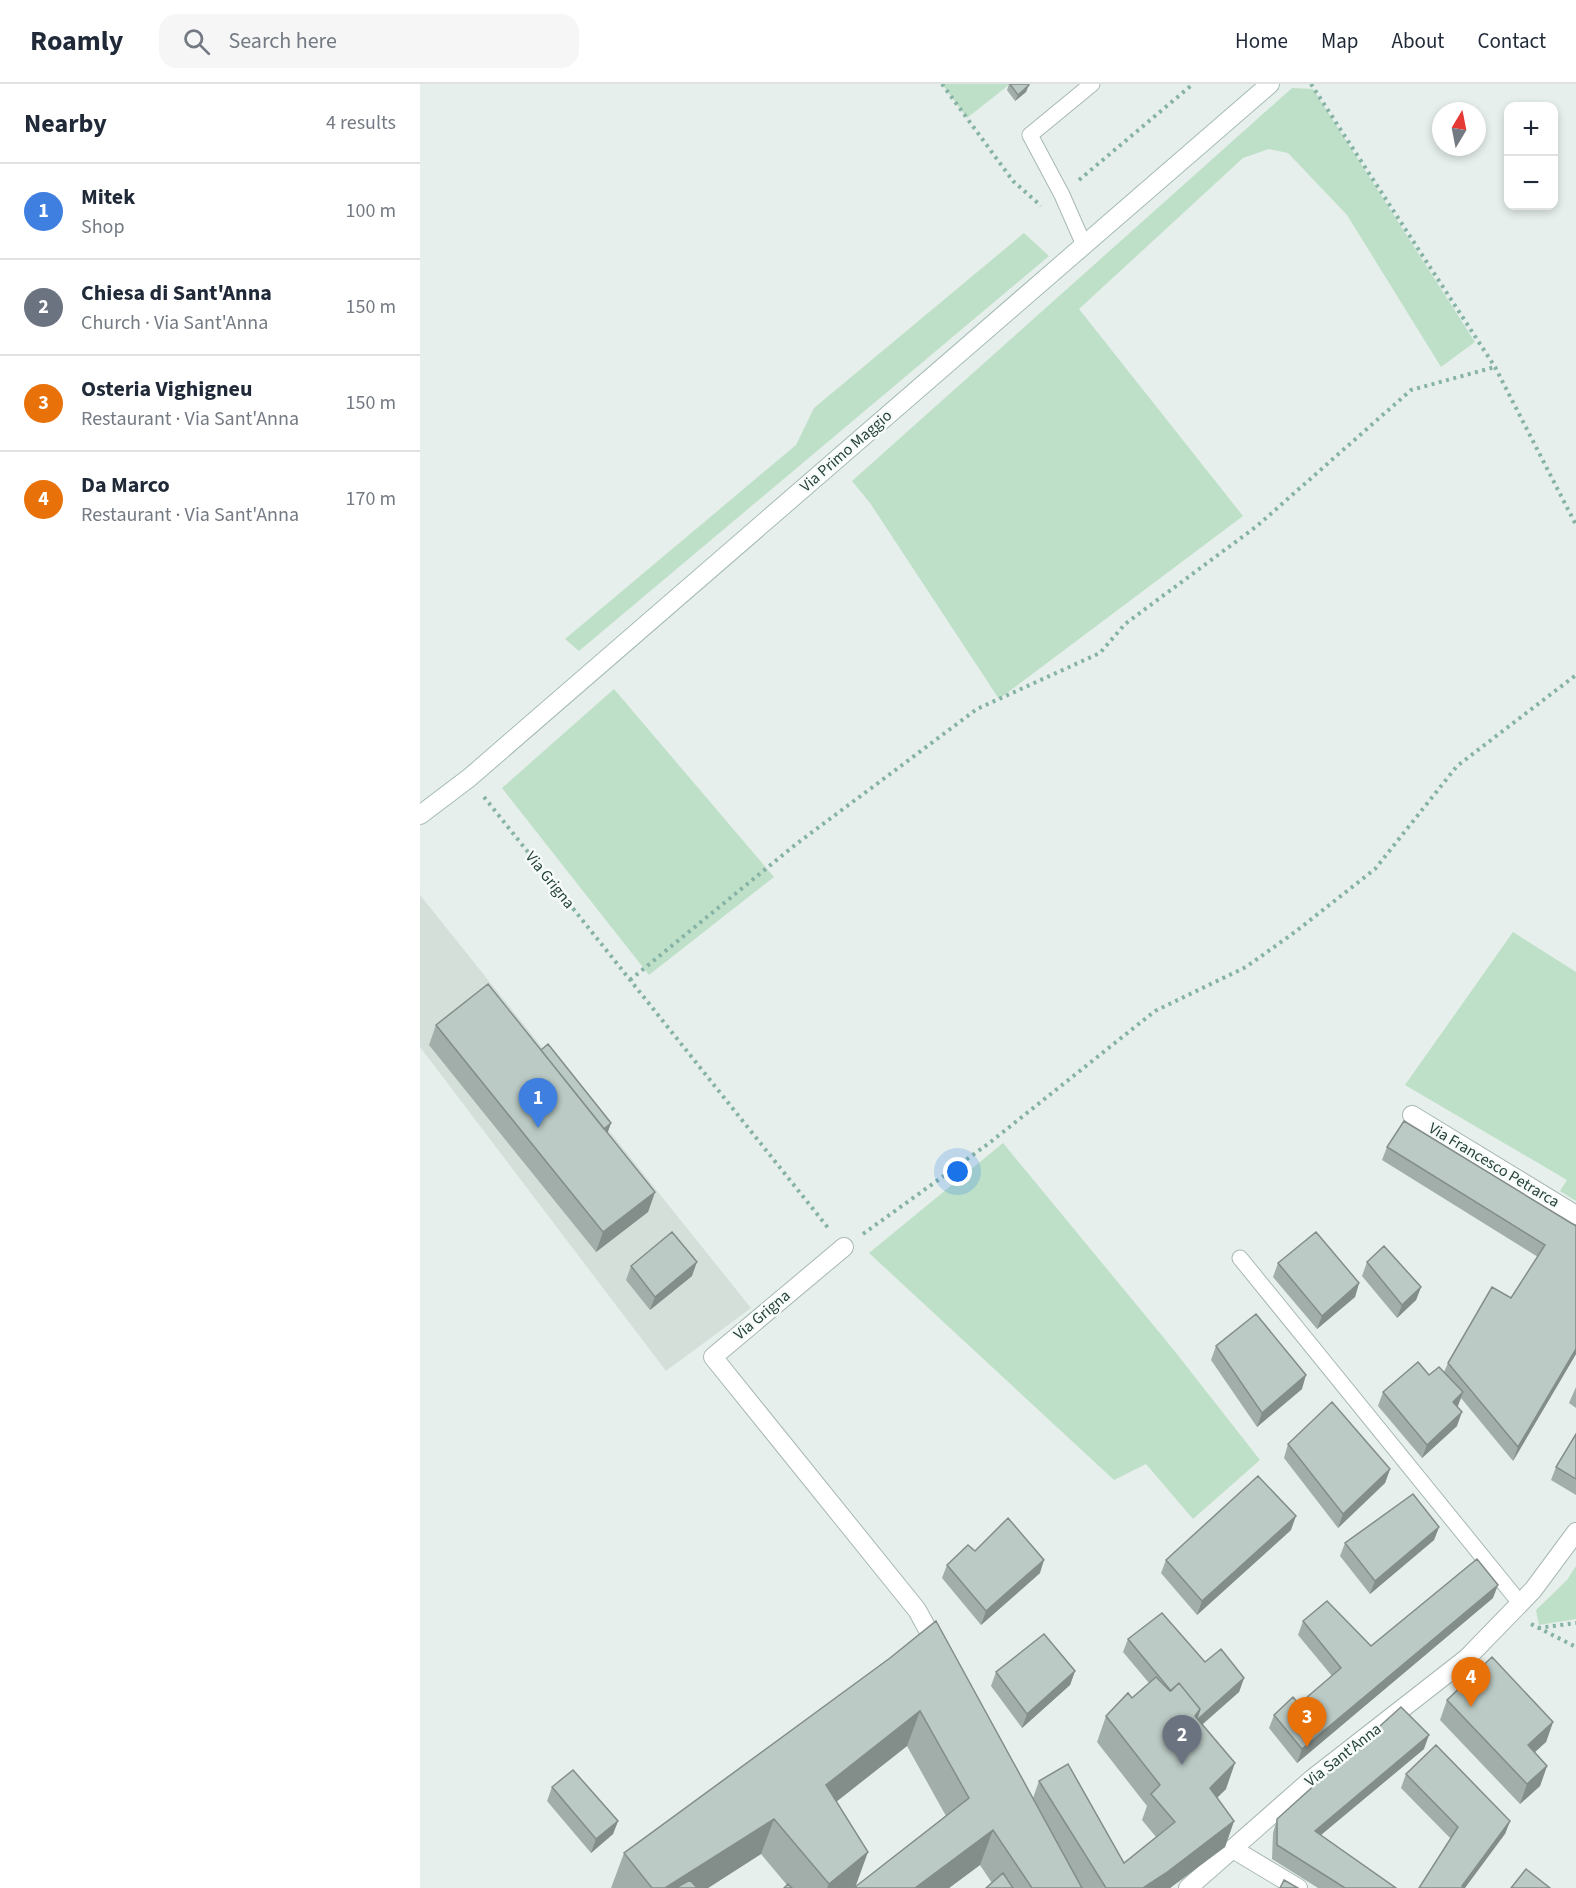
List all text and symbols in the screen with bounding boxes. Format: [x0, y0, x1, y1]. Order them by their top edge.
search box [159, 14, 579, 68]
text: Roamly [30, 21, 123, 61]
icon: search [180, 25, 213, 58]
text: Search here [228, 25, 337, 57]
text: Home [1235, 26, 1288, 56]
text: Map [1321, 26, 1359, 56]
text: About [1392, 26, 1444, 56]
text: Contact [1477, 26, 1546, 56]
north arrow [1432, 102, 1486, 156]
map controls [1504, 102, 1558, 210]
button: + [1504, 102, 1558, 156]
text: Nearby [24, 105, 107, 142]
text: 4 results [326, 109, 396, 137]
button: − [1504, 156, 1558, 210]
text: Mitek [81, 181, 135, 213]
text: 1 [38, 197, 49, 225]
text: 100 m [346, 197, 396, 225]
text: Shop [81, 213, 125, 241]
text: Chiesa di Sant'Anna [81, 277, 272, 309]
text: 2 [38, 293, 49, 321]
text: 150 m [346, 293, 396, 321]
text: Church · Via Sant'Anna [81, 309, 268, 337]
text: Osteria Vighigneu [81, 373, 253, 405]
text: 3 [38, 389, 49, 417]
text: 150 m [346, 389, 396, 417]
text: Restaurant · Via Sant'Anna [81, 405, 299, 433]
street label: Via Primo Maggio [795, 405, 897, 497]
text: Da Marco [81, 469, 170, 501]
text: 4 [38, 485, 49, 513]
text: 170 m [346, 485, 396, 513]
text: Restaurant · Via Sant'Anna [81, 501, 299, 529]
street label: Via Grigna [520, 847, 580, 913]
pin: 1 [518, 1078, 558, 1128]
street label: Via Francesco Petrarca [1424, 1117, 1564, 1213]
your location [943, 1157, 972, 1186]
street label: Via Grigna [729, 1285, 795, 1345]
pin: 4 [1452, 1658, 1490, 1707]
pin: 3 [1288, 1698, 1326, 1747]
pin: 2 [1162, 1716, 1202, 1765]
street label: Via Sant'Anna [1300, 1718, 1386, 1792]

